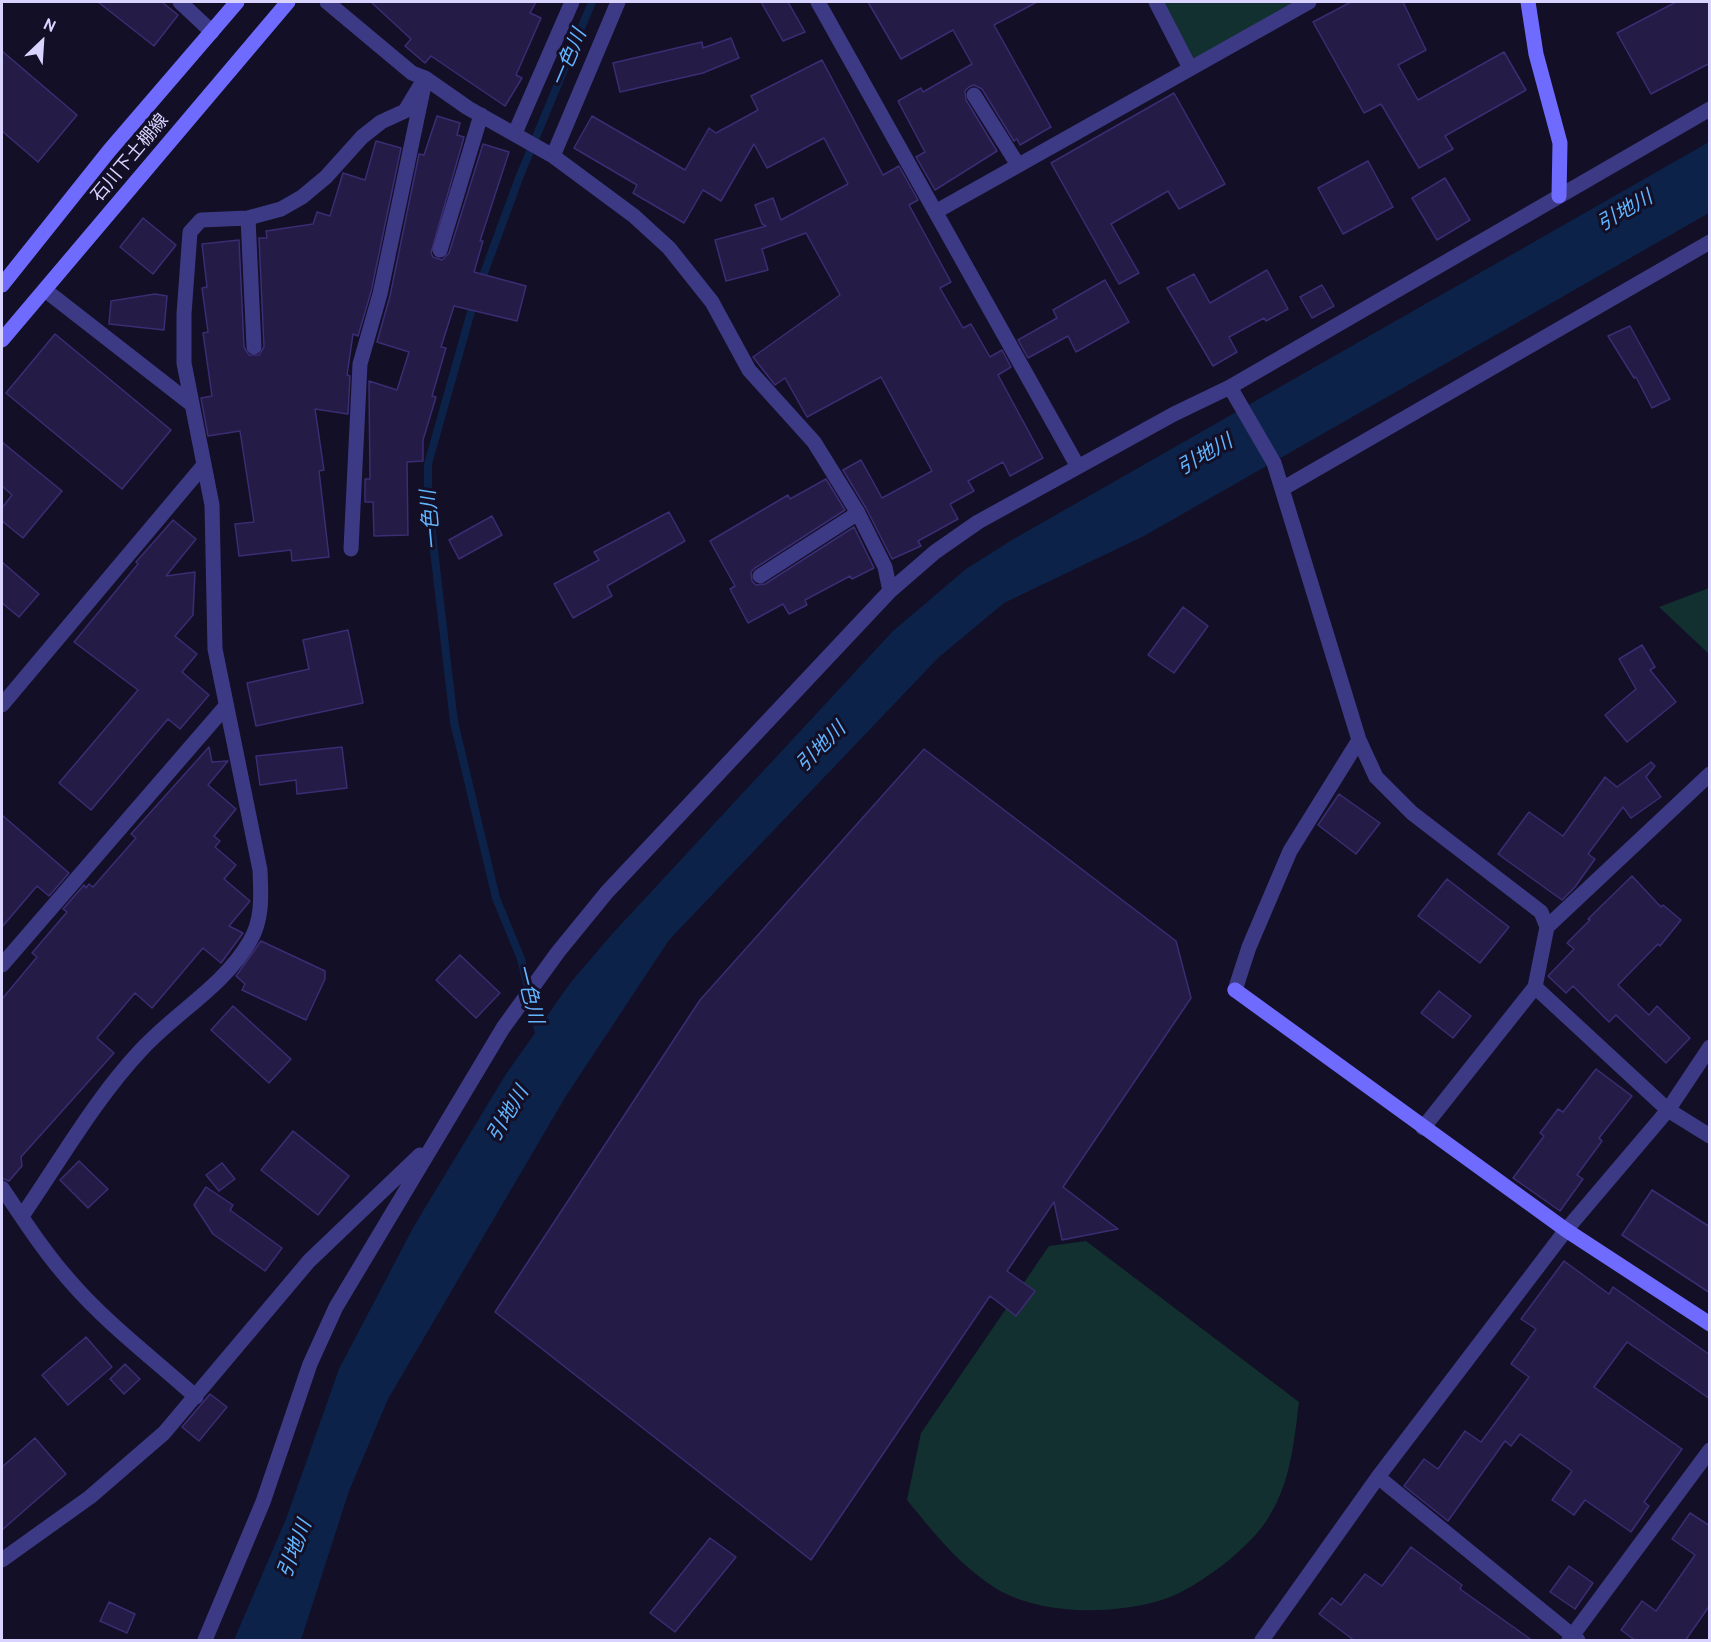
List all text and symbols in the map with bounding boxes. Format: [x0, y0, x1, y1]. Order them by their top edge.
north arrow [12, 12, 72, 72]
text: N [41, 14, 59, 36]
water label: 一色川 [546, 26, 592, 90]
street label: 石川下土棚線 [87, 110, 173, 206]
water label: 引地川 [1593, 186, 1657, 236]
water label: 引地川 [1173, 430, 1237, 480]
water label: 一色川 [416, 489, 446, 551]
water label: 引地川 [791, 717, 851, 777]
water label: 一色川 [510, 962, 548, 1026]
water label: 引地川 [482, 1082, 534, 1146]
water label: 引地川 [273, 1517, 317, 1581]

